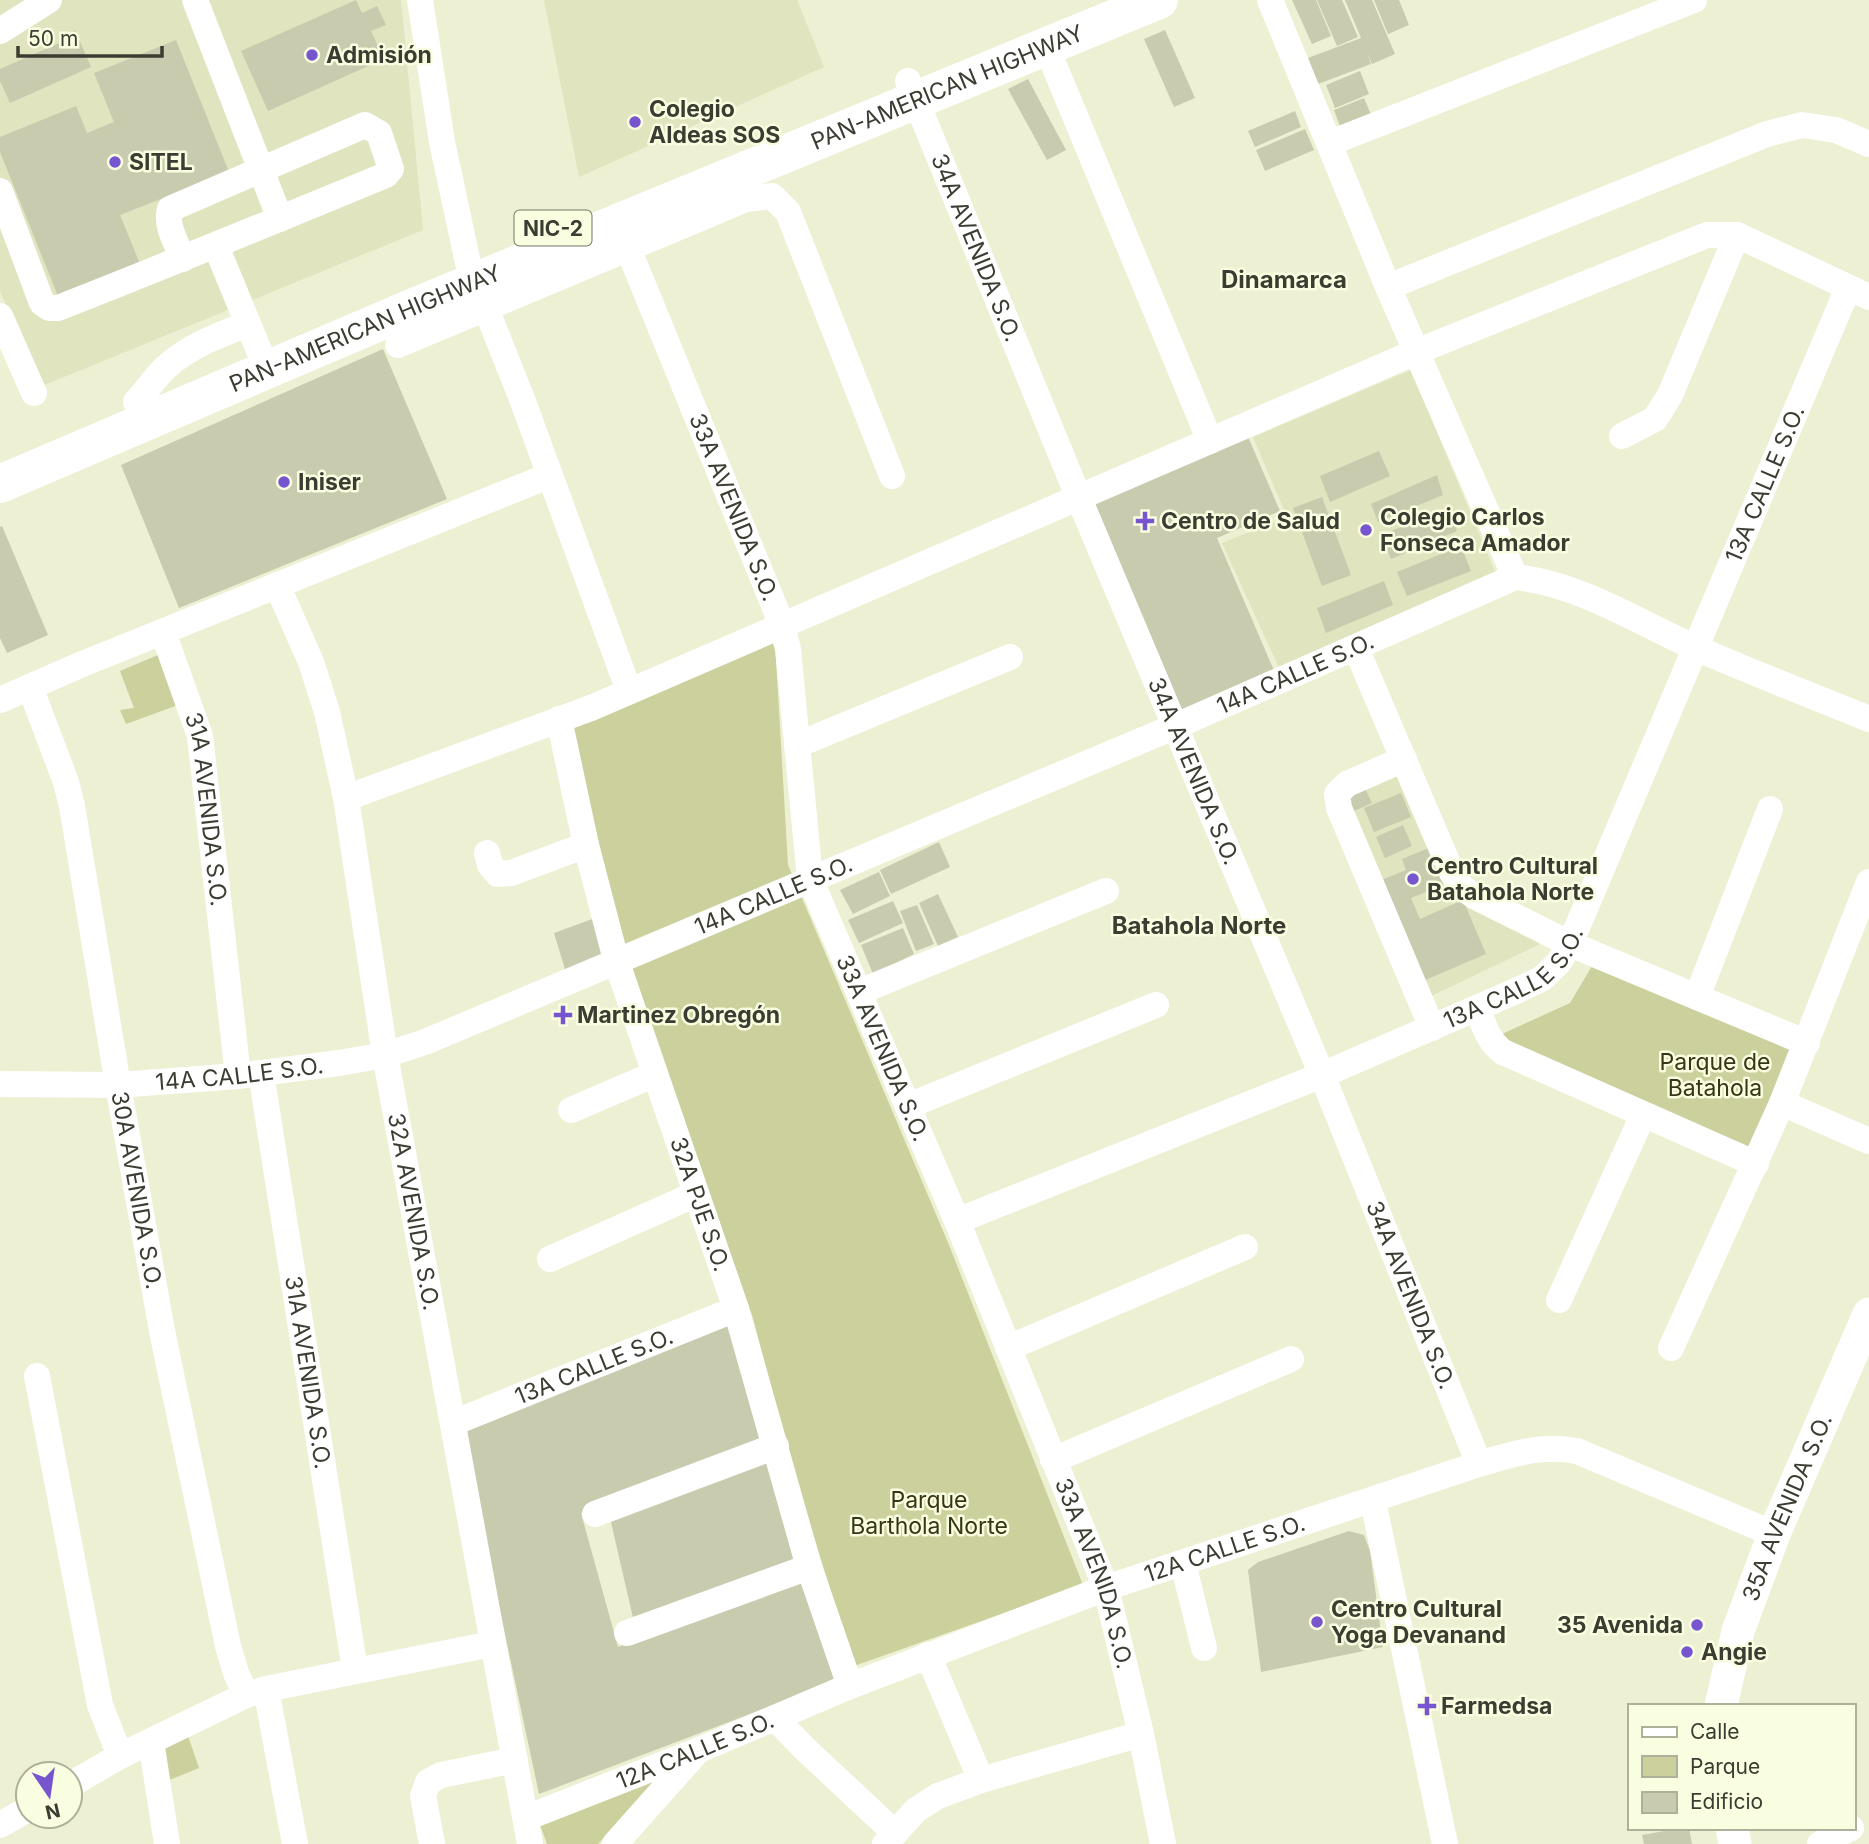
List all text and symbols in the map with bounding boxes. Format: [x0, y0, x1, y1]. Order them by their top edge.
scale bar [18, 14, 161, 58]
street label: PAN-AMERICAN HIGHWAY [807, 18, 1088, 156]
text: 50 m [28, 26, 78, 51]
place label: Admisión [326, 41, 432, 69]
marker: Admisión [304, 47, 320, 63]
place label: Colegio Aldeas SOS [649, 95, 780, 149]
marker: Colegio Aldeas SOS [627, 114, 643, 130]
place label: SITEL [129, 148, 193, 176]
street label: 34A AVENIDA S.O. [925, 149, 1027, 346]
marker: SITEL [107, 154, 123, 170]
road number: NIC-2 [514, 210, 592, 246]
street label: PAN-AMERICAN HIGHWAY [225, 258, 506, 398]
district label: Dinamarca [1221, 265, 1347, 294]
street label: 13A CALLE S.O. [1719, 401, 1811, 567]
street label: 33A AVENIDA S.O. [683, 409, 785, 605]
place label: Iniser [298, 468, 361, 496]
marker: Iniser [276, 474, 292, 490]
place label: Colegio Carlos Fonseca Amador [1380, 503, 1570, 557]
place label: Centro de Salud [1161, 507, 1340, 535]
marker: Centro de Salud [1135, 511, 1155, 531]
marker: Colegio Carlos Fonseca Amador [1358, 522, 1374, 538]
street label: 14A CALLE S.O. [1212, 627, 1378, 720]
street label: 34A AVENIDA S.O. [1142, 673, 1246, 869]
street label: 31A AVENIDA S.O. [179, 709, 233, 908]
street label: 14A CALLE S.O. [690, 850, 857, 941]
place label: Centro Cultural Batahola Norte [1427, 852, 1598, 906]
marker: Centro Cultural Batahola Norte [1405, 871, 1421, 887]
district label: Batahola Norte [1112, 911, 1286, 940]
street label: 13A CALLE S.O. [1439, 923, 1589, 1035]
street label: 33A AVENIDA S.O. [830, 951, 935, 1145]
place label: Martinez Obregón [577, 1001, 780, 1029]
marker: Martinez Obregón [555, 1007, 571, 1023]
park label: Parque de Batahola [1660, 1048, 1770, 1102]
street label: 14A CALLE S.O. [154, 1051, 325, 1096]
street label: 30A AVENIDA S.O. [105, 1089, 168, 1291]
street label: 32A AVENIDA S.O. [382, 1111, 446, 1313]
street label: 32A PJE S.O. [664, 1133, 736, 1275]
street label: 34A AVENIDA S.O. [1360, 1197, 1461, 1393]
street label: 31A AVENIDA S.O. [279, 1274, 337, 1471]
street label: 13A CALLE S.O. [511, 1322, 677, 1411]
street label: 35A AVENIDA S.O. [1736, 1410, 1838, 1605]
street label: 33A AVENIDA S.O. [1049, 1474, 1139, 1672]
park label: Parque Barthola Norte [850, 1486, 1008, 1540]
street label: 12A CALLE S.O. [1141, 1509, 1309, 1588]
place label: Centro Cultural Yoga Devanand [1331, 1595, 1506, 1649]
place label: 35 Avenida [1557, 1611, 1683, 1639]
marker: Centro Cultural Yoga Devanand [1309, 1614, 1325, 1630]
marker: 35 Avenida [1689, 1617, 1705, 1633]
place label: Angie [1701, 1638, 1767, 1666]
marker: Angie [1679, 1644, 1695, 1660]
place label: Farmedsa [1441, 1692, 1552, 1720]
marker: Farmedsa [1419, 1698, 1435, 1714]
legend [1628, 1704, 1855, 1830]
street label: 12A CALLE S.O. [612, 1706, 778, 1795]
text: Calle [1690, 1719, 1740, 1744]
text: Parque [1690, 1754, 1760, 1779]
north arrow [14, 1760, 84, 1830]
text: Edificio [1690, 1789, 1763, 1814]
text: N [43, 1798, 62, 1824]

